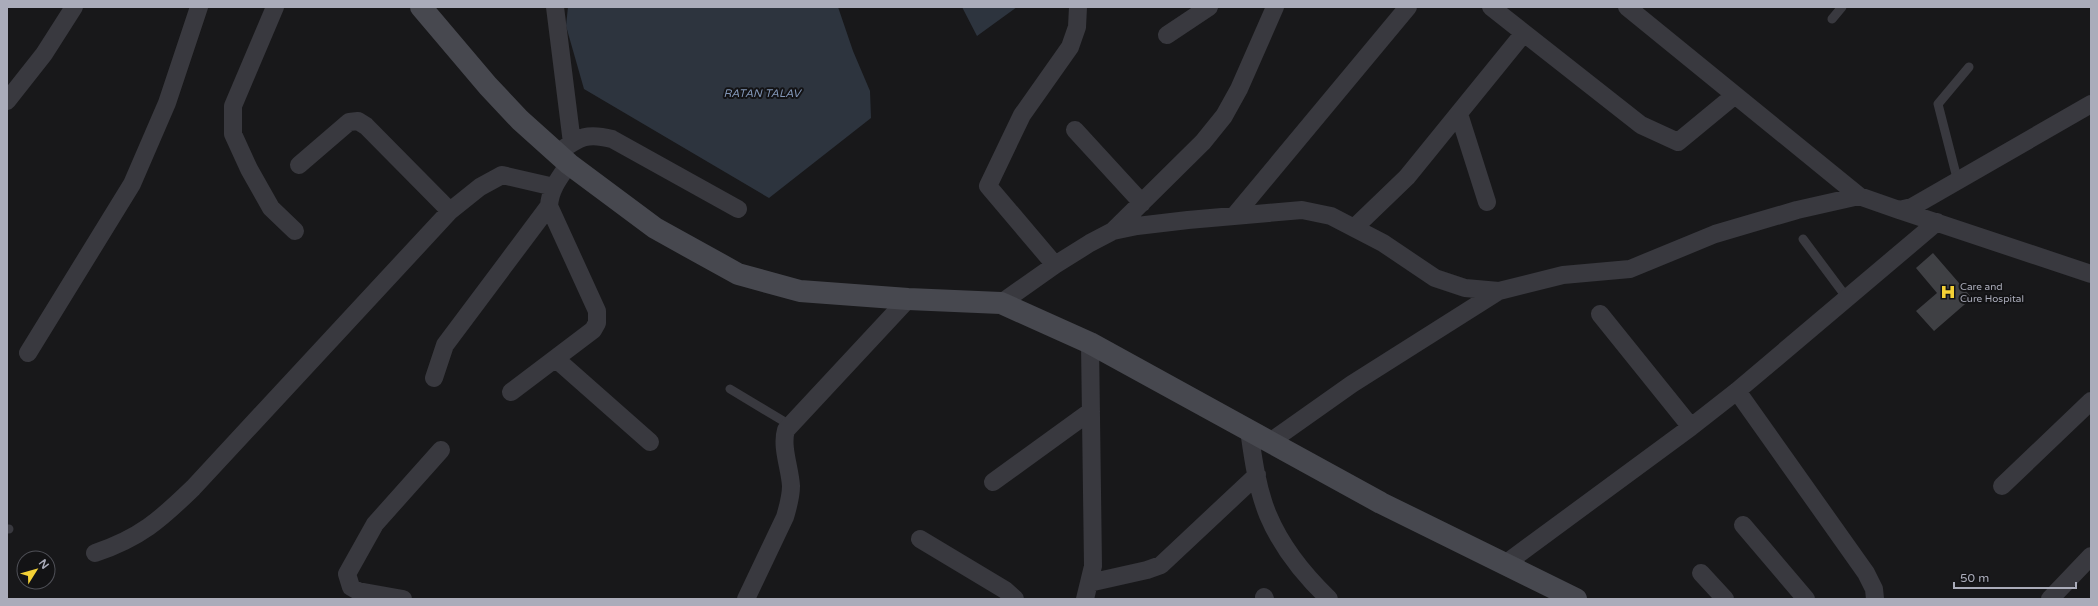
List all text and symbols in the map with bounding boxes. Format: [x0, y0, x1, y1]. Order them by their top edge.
water label: RATAN TALAV [724, 87, 803, 100]
place label: Care and Cure Hospital [1960, 281, 2024, 305]
hospital icon: Care and Cure Hospital [1939, 283, 1957, 301]
north arrow [16, 550, 56, 590]
text: N [36, 557, 51, 572]
scale bar [1954, 564, 2076, 590]
text: 50 m [1960, 571, 1989, 585]

